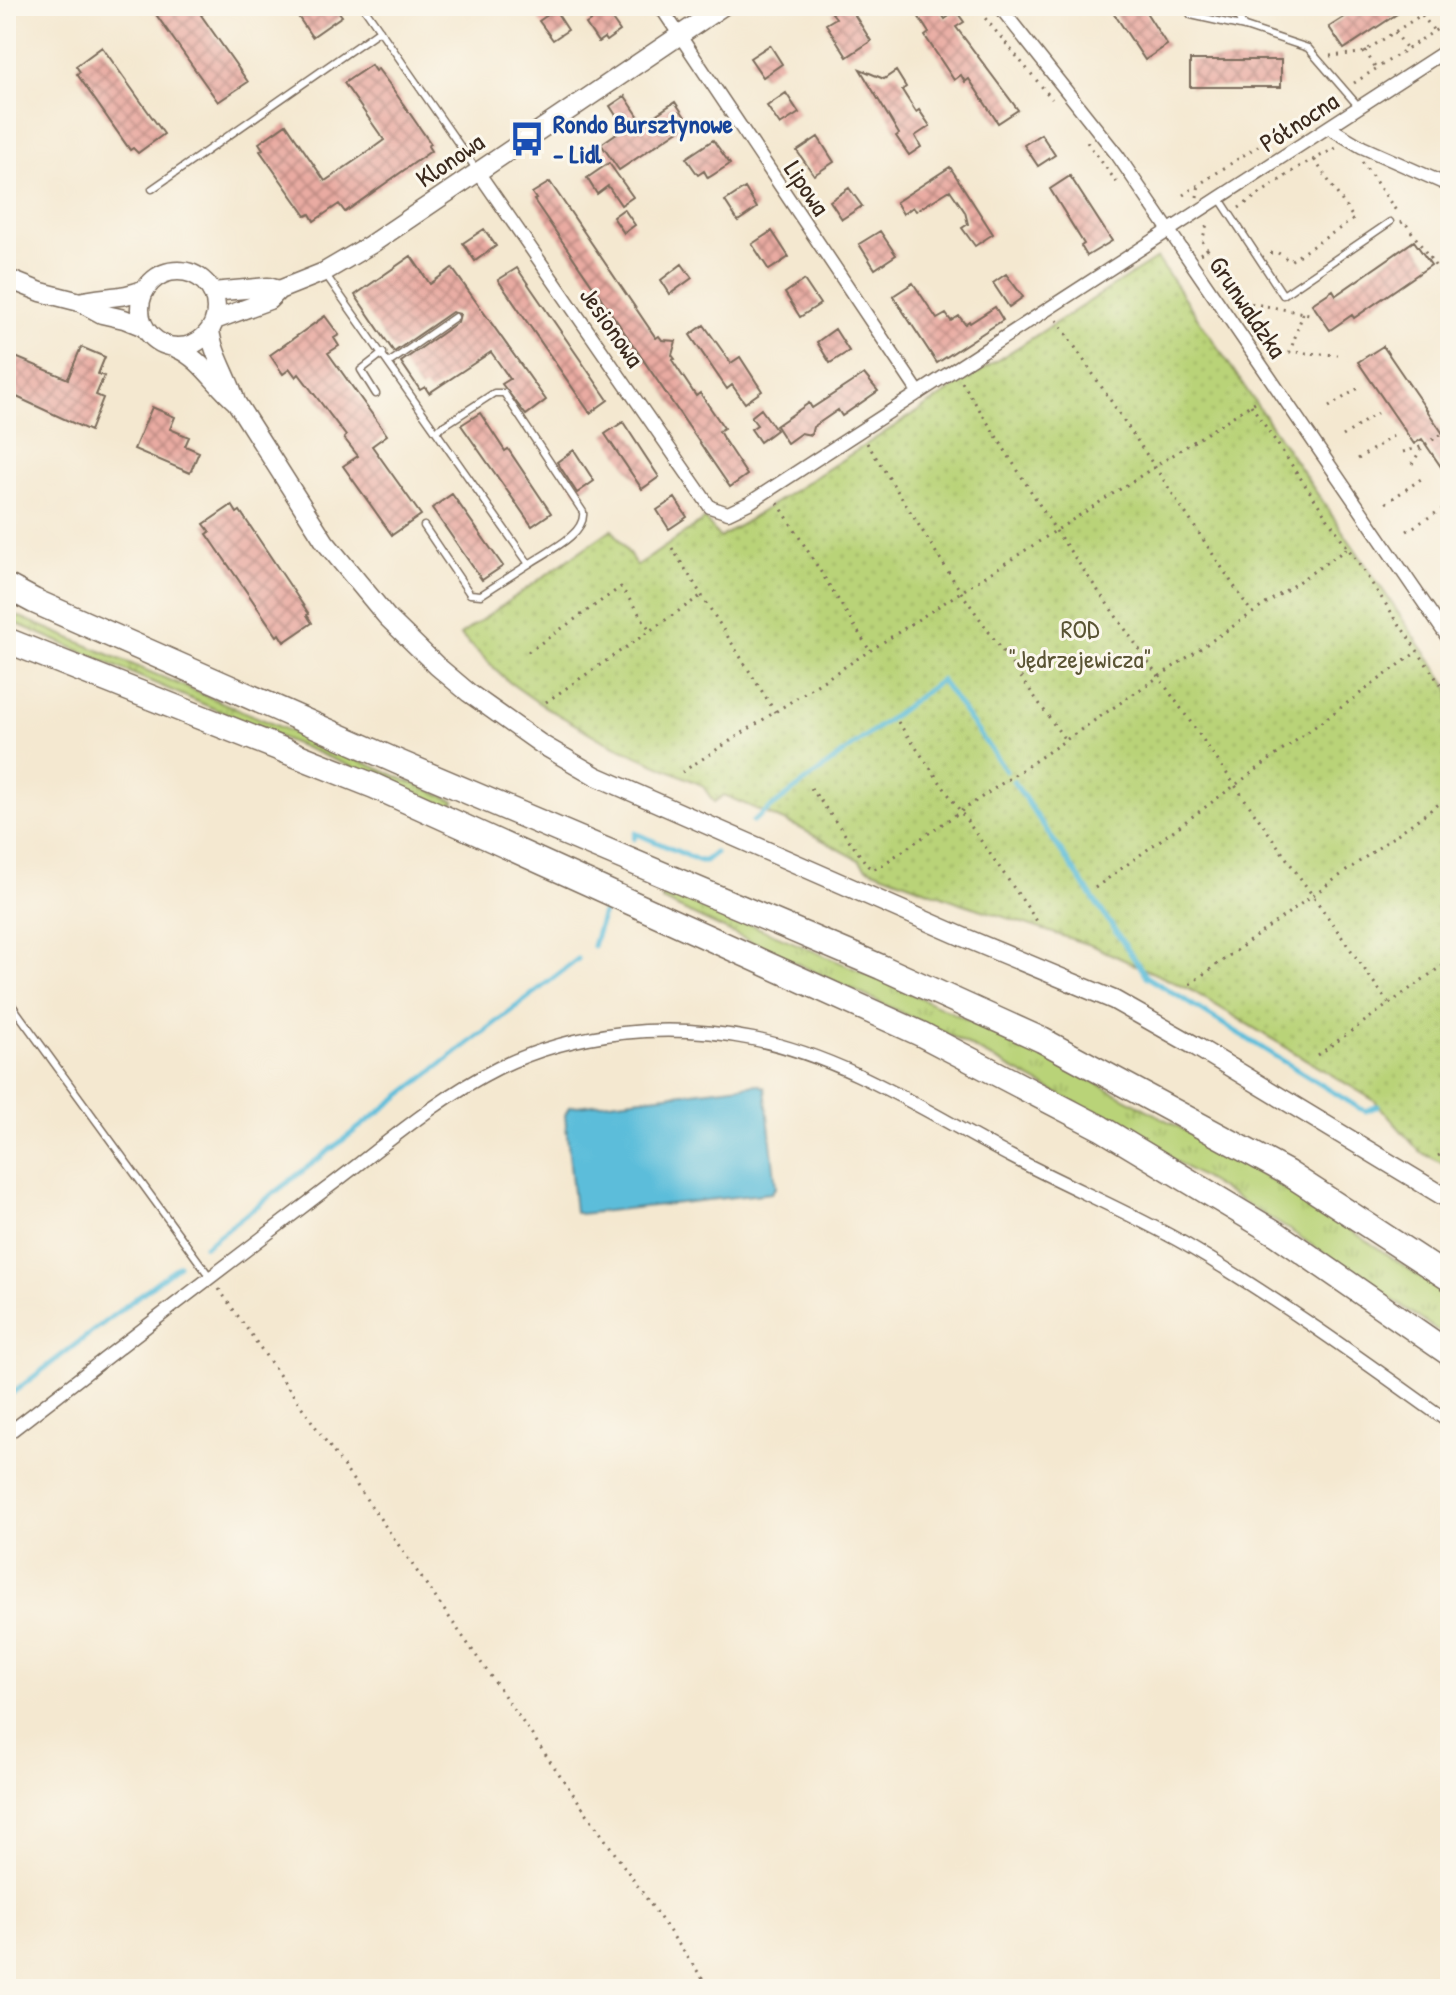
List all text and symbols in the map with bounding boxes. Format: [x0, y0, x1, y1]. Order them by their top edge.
street label: Północna [1253, 83, 1345, 160]
place label: Rondo Bursztynowe - Lidl [553, 106, 734, 171]
bus stop icon: Rondo Bursztynowe - Lidl [508, 120, 546, 158]
street label: Klonowa [409, 124, 491, 195]
street label: Lipowa [776, 153, 839, 222]
street label: Grunwaldzka [1201, 249, 1295, 365]
street label: Jesionowa [572, 280, 653, 374]
park label: ROD "Jędrzejewicza" [1008, 611, 1152, 676]

